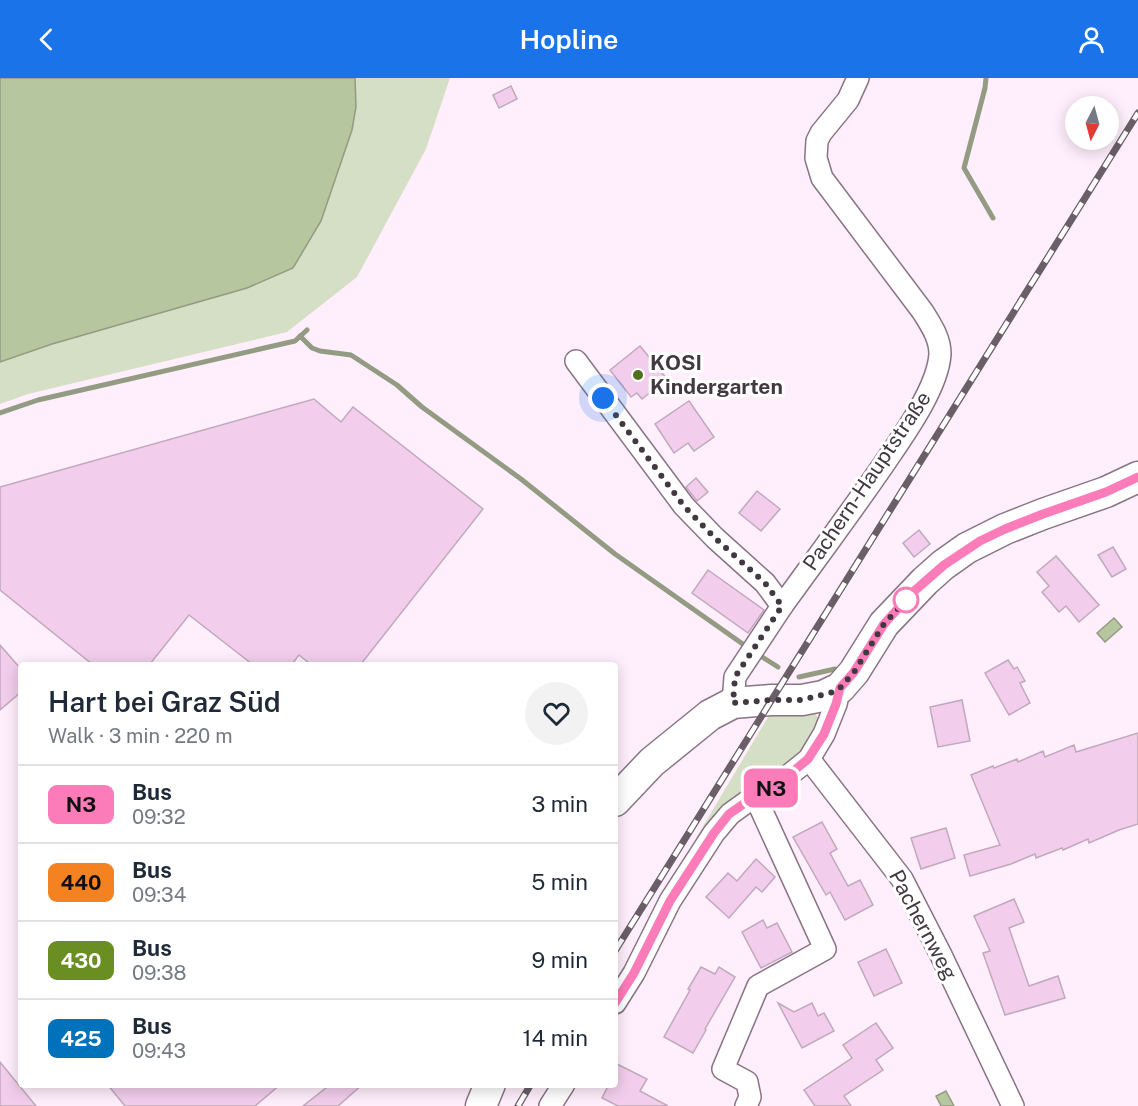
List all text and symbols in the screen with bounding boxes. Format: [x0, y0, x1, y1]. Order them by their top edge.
icon: back [30, 23, 63, 56]
text: Hopline [520, 23, 618, 55]
icon: person [1075, 23, 1108, 56]
north arrow [1065, 96, 1119, 150]
map controls [1065, 96, 1119, 150]
place label: KOSI Kindergarten [650, 350, 783, 399]
marker: KOSI Kindergarten [631, 368, 645, 382]
your location [588, 383, 618, 413]
street label: Pachern-Hauptstraße [797, 386, 936, 575]
unlabelled marker [893, 587, 919, 613]
button: heart [525, 682, 588, 745]
text: Hart bei Graz Süd [48, 685, 281, 718]
text: Walk · 3 min · 220 m [48, 724, 232, 748]
line badge: N3 [744, 768, 798, 808]
text: N3 [756, 776, 786, 801]
text: Bus [132, 779, 172, 805]
text: 3 min [531, 791, 588, 817]
text: N3 [66, 792, 96, 817]
text: 09:32 [132, 805, 186, 829]
text: Bus [132, 857, 172, 883]
street label: Pachernweg [884, 865, 963, 984]
text: 5 min [531, 869, 588, 895]
text: 440 [60, 870, 102, 895]
text: 09:34 [132, 883, 186, 907]
text: Bus [132, 935, 172, 961]
text: 9 min [532, 947, 588, 973]
text: 430 [60, 948, 102, 973]
text: 09:38 [132, 961, 187, 985]
text: Bus [132, 1013, 172, 1039]
text: 14 min [523, 1025, 588, 1051]
text: 425 [60, 1026, 102, 1051]
text: 09:43 [132, 1039, 186, 1063]

